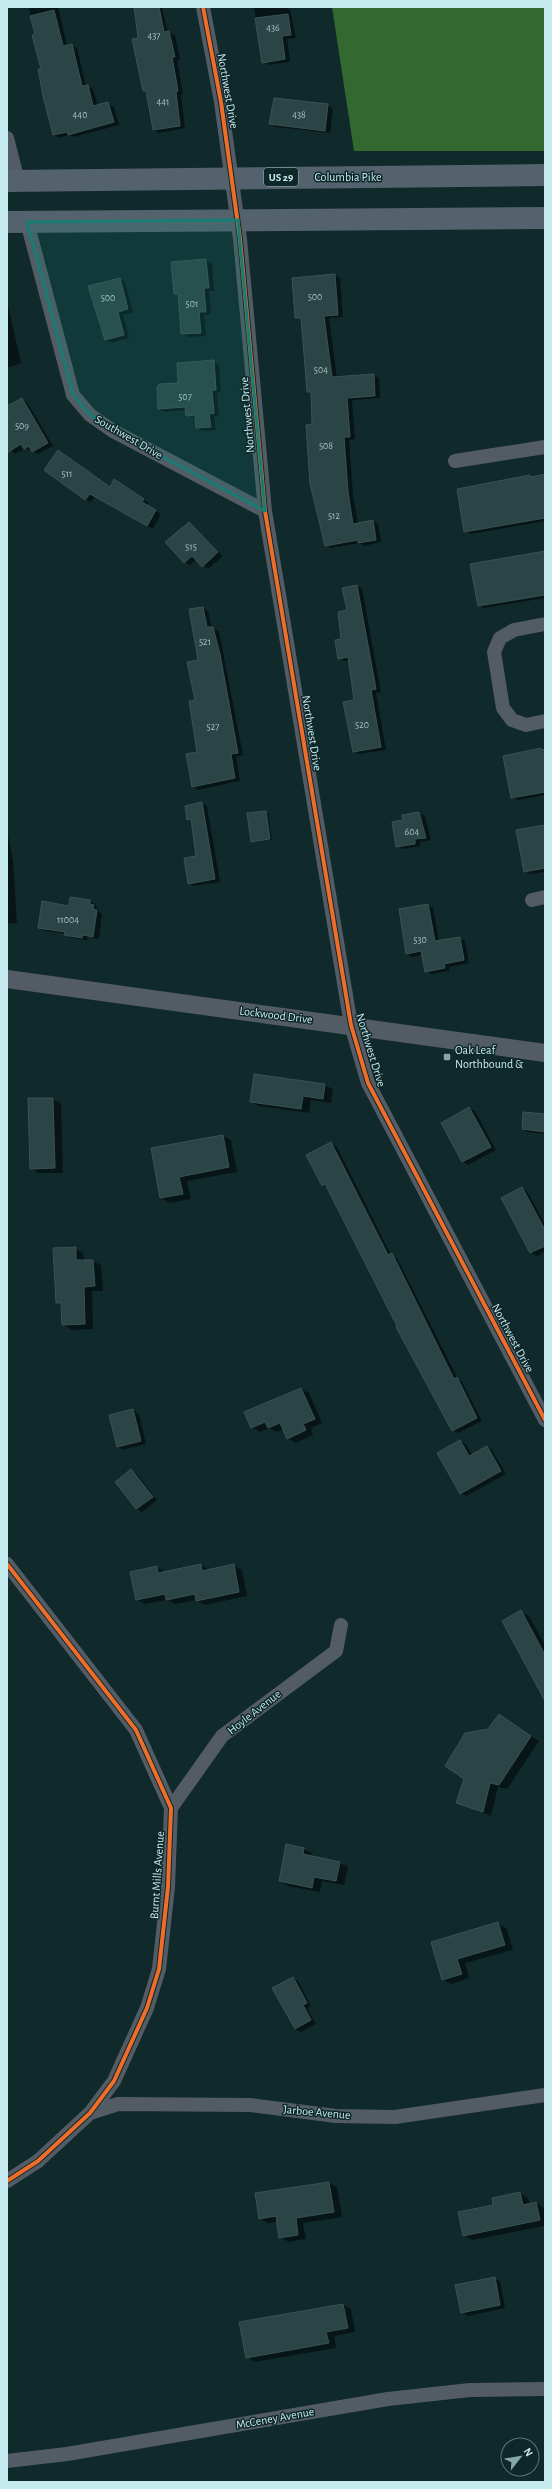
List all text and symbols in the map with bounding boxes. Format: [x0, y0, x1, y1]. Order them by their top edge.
house number: 436 [266, 23, 280, 33]
house number: 437 [147, 31, 161, 41]
street label: Northwest Drive [215, 52, 241, 130]
house number: 441 [156, 97, 170, 107]
house number: 440 [73, 110, 87, 120]
house number: 438 [292, 110, 306, 120]
road number: US 29 [264, 168, 298, 186]
street label: Columbia Pike [314, 171, 382, 183]
house number: 500 [308, 292, 322, 302]
house number: 500 [101, 293, 115, 303]
house number: 501 [186, 299, 198, 309]
house number: 504 [314, 365, 328, 375]
street label: Northwest Drive [238, 377, 256, 453]
house number: 507 [178, 392, 192, 402]
street label: Southwest Drive [93, 413, 165, 461]
house number: 509 [15, 421, 29, 431]
house number: 508 [319, 441, 333, 451]
house number: 511 [61, 469, 73, 479]
house number: 512 [328, 511, 341, 521]
house number: 515 [185, 542, 197, 552]
house number: 521 [199, 637, 211, 647]
street label: Northwest Drive [300, 694, 324, 772]
house number: 520 [355, 720, 369, 730]
house number: 527 [207, 722, 219, 732]
house number: 604 [405, 827, 420, 837]
house number: 11004 [57, 915, 79, 925]
house number: 530 [413, 935, 427, 945]
street label: Lockwood Drive [239, 1005, 313, 1025]
street label: Northwest Drive [354, 1012, 388, 1088]
place label: Oak Leaf Northbound & [455, 1044, 524, 1070]
marker: Oak Leaf Northbound & [442, 1052, 452, 1062]
street label: Northwest Drive [490, 1302, 536, 1374]
street label: Hoyle Avenue [225, 1687, 284, 1737]
street label: Burnt Mills Avenue [148, 1831, 166, 1919]
street label: Jarboe Avenue [283, 2103, 351, 2121]
street label: McCeney Avenue [235, 2405, 315, 2432]
north arrow [500, 2437, 540, 2477]
text: N [521, 2446, 535, 2458]

